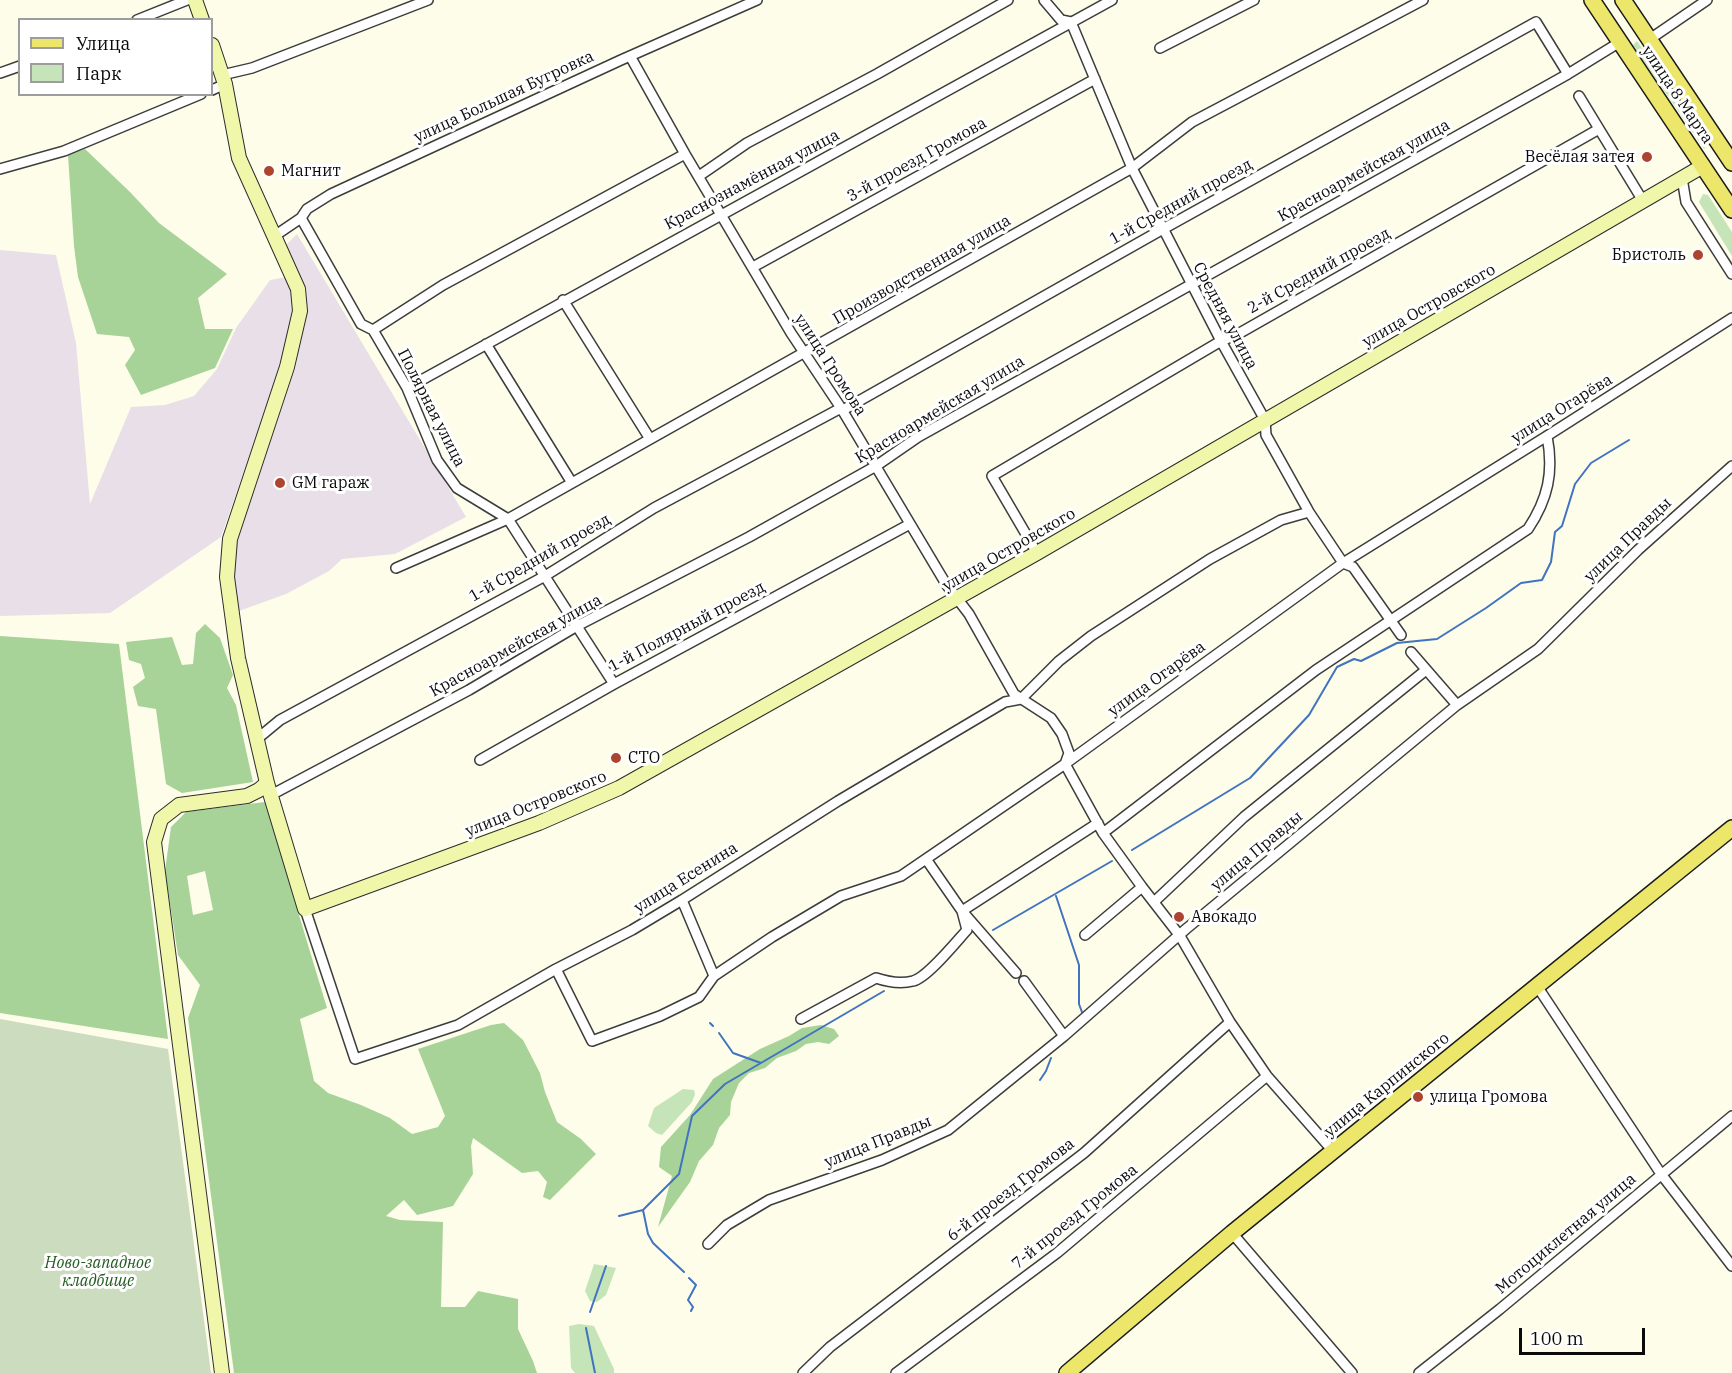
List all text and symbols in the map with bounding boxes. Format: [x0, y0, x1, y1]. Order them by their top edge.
legend [18, 18, 213, 96]
text: Улица [76, 32, 130, 55]
street label: улица 8 Марта [1637, 42, 1717, 148]
street label: улица Большая Бугровка [411, 47, 597, 147]
text: Парк [76, 62, 122, 85]
street label: 3-й проезд Громова [844, 114, 990, 206]
street label: Красноармейская улица [1275, 116, 1453, 226]
street label: Краснознамённая улица [661, 126, 843, 234]
place label: Весёлая затея [1525, 147, 1635, 167]
marker: Весёлая затея [1640, 150, 1654, 164]
street label: 1-й Средний проезд [1106, 155, 1256, 249]
place label: Магнит [281, 161, 341, 181]
marker: Магнит [262, 164, 276, 178]
street label: Производственная улица [830, 211, 1014, 329]
street label: 2-й Средний проезд [1244, 224, 1394, 318]
place label: Бристоль [1612, 245, 1686, 265]
marker: Бристоль [1691, 248, 1705, 262]
street label: Средняя улица [1189, 259, 1261, 373]
street label: улица Островского [1359, 260, 1499, 352]
street label: улица Громова [790, 310, 870, 420]
street label: Полярная улица [393, 346, 469, 470]
street label: Красноармейская улица [852, 352, 1028, 468]
street label: улица Огарёва [1508, 370, 1616, 448]
place label: GM гараж [292, 473, 369, 493]
marker: GM гараж [273, 476, 287, 490]
street label: улица Правды [1580, 494, 1676, 586]
street label: улица Островского [939, 504, 1079, 596]
street label: 1-й Средний проезд [466, 510, 614, 606]
street label: 1-й Полярный проезд [606, 578, 768, 676]
street label: Красноармейская улица [427, 591, 605, 701]
street label: улица Огарёва [1105, 637, 1209, 721]
place label: СТО [628, 748, 660, 768]
marker: СТО [609, 751, 623, 765]
street label: улица Островского [463, 767, 609, 841]
street label: улица Правды [1207, 807, 1307, 895]
street label: улица Есенина [631, 839, 741, 917]
place label: Авокадо [1191, 907, 1257, 927]
marker: Авокадо [1172, 910, 1186, 924]
street label: улица Карпинского [1321, 1029, 1453, 1141]
place label: улица Громова [1430, 1087, 1548, 1107]
marker: улица Громова [1411, 1090, 1425, 1104]
street label: улица Правды [822, 1112, 934, 1172]
street label: 6-й проезд Громова [943, 1134, 1079, 1246]
street label: 7-й проезд Громова [1008, 1160, 1142, 1274]
street label: Мотоциклетная улица [1492, 1170, 1640, 1298]
park label: Ново-западное кладбище [45, 1253, 151, 1291]
scale bar [1522, 1316, 1648, 1354]
text: 100 m [1530, 1327, 1584, 1350]

